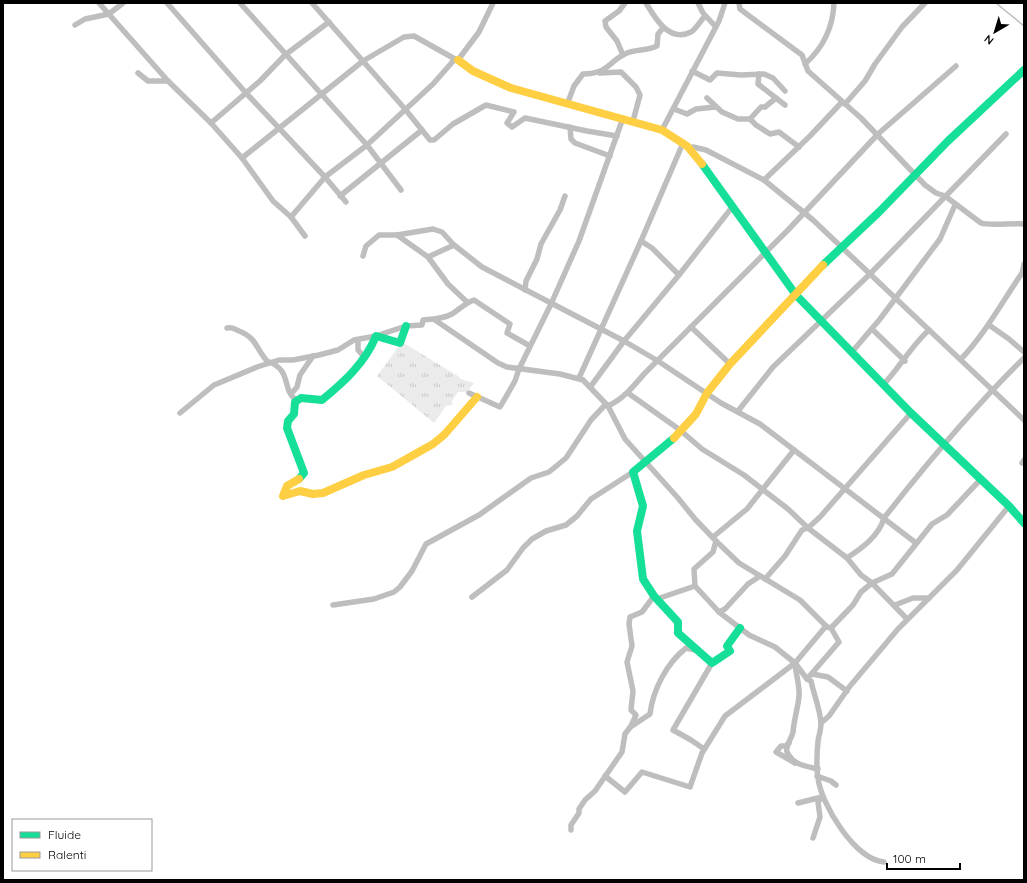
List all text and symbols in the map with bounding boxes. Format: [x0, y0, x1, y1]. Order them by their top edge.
north arrow [975, 12, 1015, 52]
text: N [981, 32, 996, 48]
legend [12, 819, 152, 871]
text: Fluide [48, 827, 81, 842]
scale bar [887, 845, 960, 871]
text: Ralenti [48, 847, 86, 862]
text: 100 m [893, 851, 926, 866]

